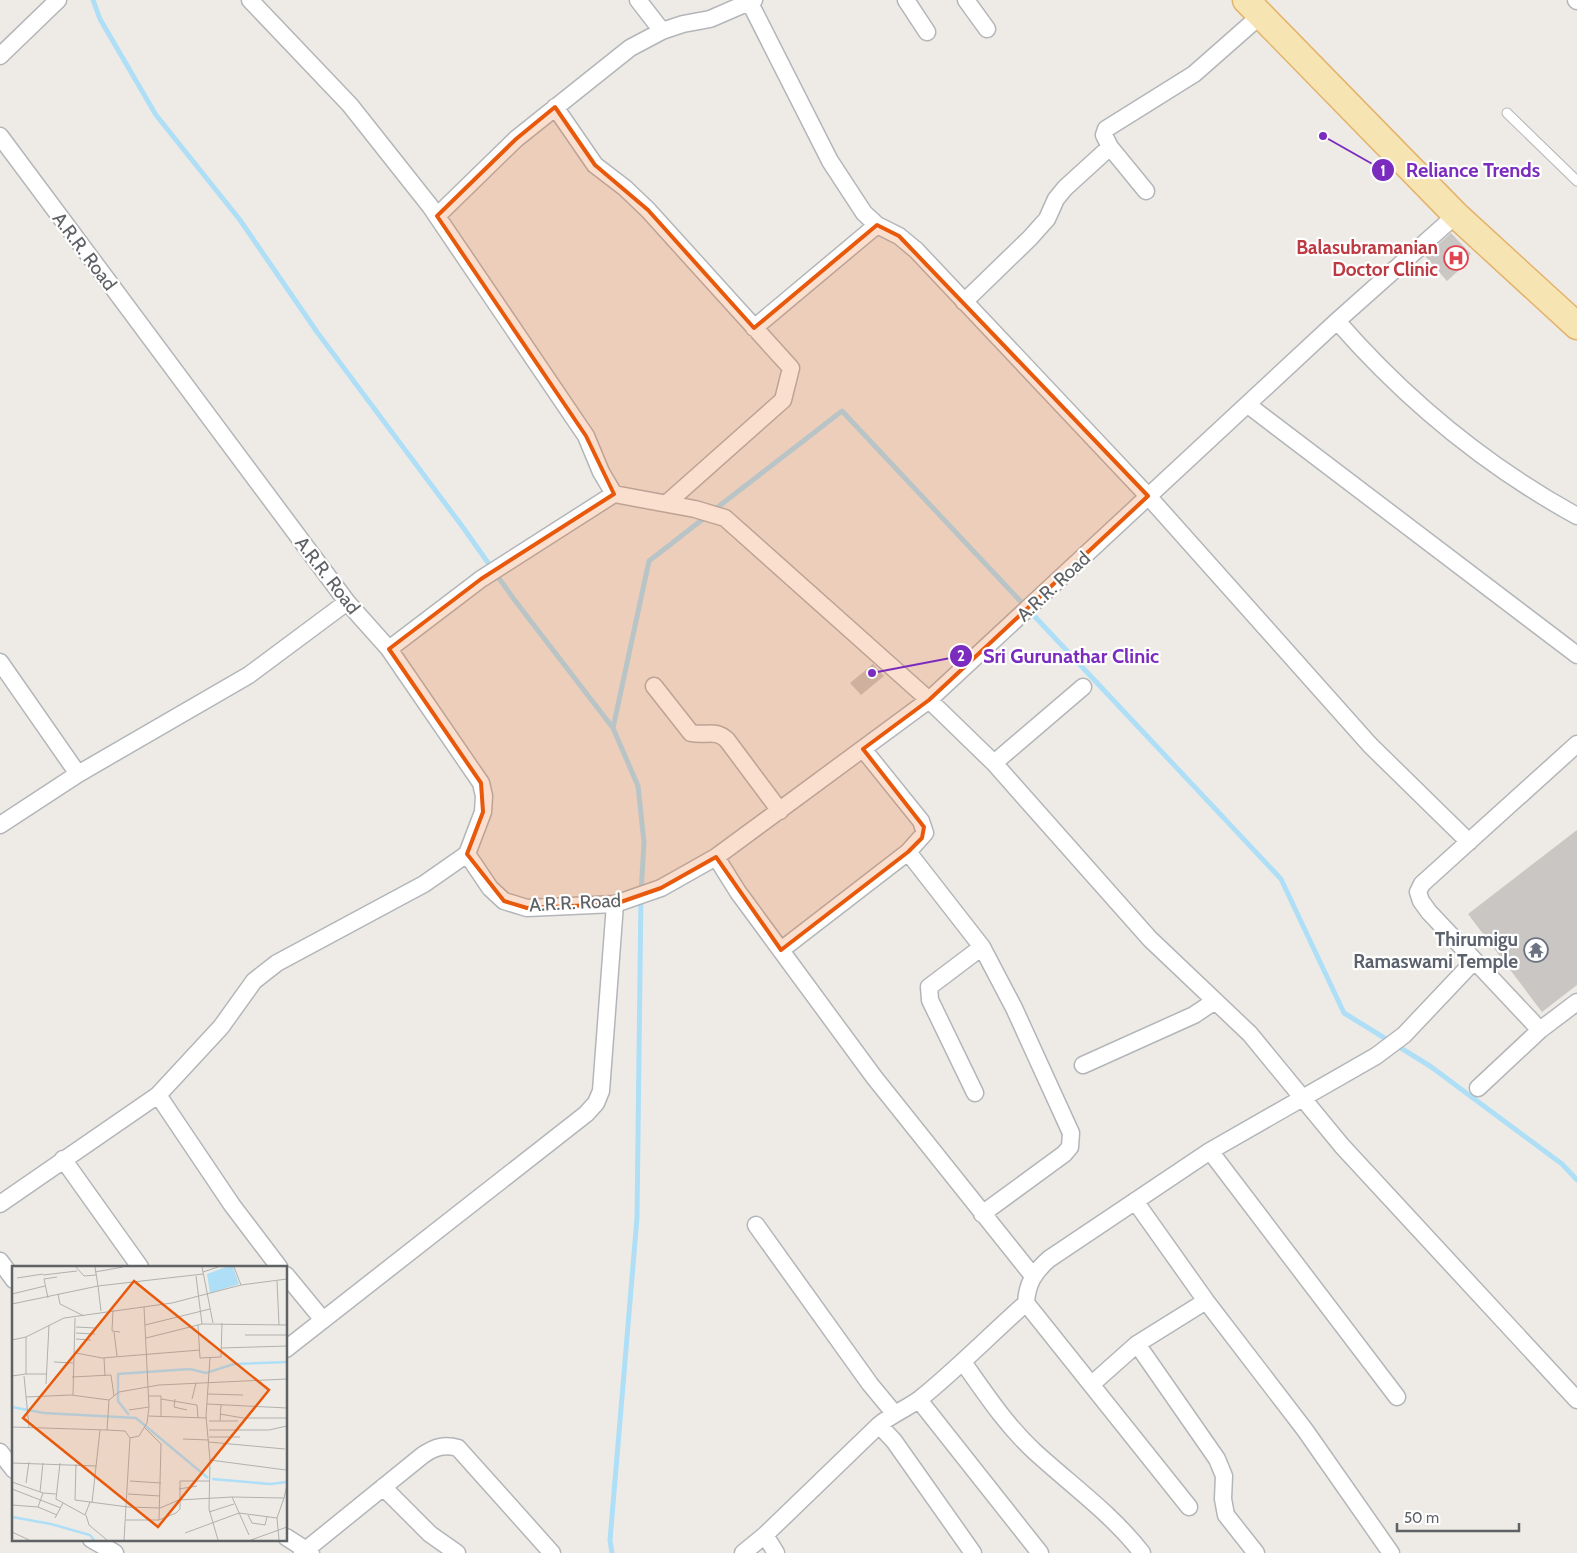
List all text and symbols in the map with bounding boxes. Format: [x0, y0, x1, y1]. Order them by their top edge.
callout: Reliance Trends [1371, 153, 1550, 188]
text: Reliance Trends [1406, 158, 1540, 182]
text: 1 [1380, 162, 1386, 180]
street label: A.R.R. Road [48, 208, 121, 295]
place label: Balasubramanian Doctor Clinic [1296, 236, 1438, 281]
hospital icon: Balasubramanian Doctor Clinic [1443, 245, 1469, 271]
street label: A.R.R. Road [290, 532, 365, 619]
street label: A.R.R. Road [1012, 547, 1095, 626]
callout: Sri Gurunathar Clinic [948, 638, 1169, 673]
text: Sri Gurunathar Clinic [983, 644, 1159, 668]
text: 2 [957, 647, 965, 665]
street label: A.R.R. Road [529, 889, 622, 916]
place label: Thirumigu Ramaswami Temple [1353, 928, 1518, 973]
temple icon: Thirumigu Ramaswami Temple [1523, 937, 1549, 963]
inset map [12, 1266, 288, 1540]
scale bar [1397, 1500, 1520, 1532]
text: 50 m [1404, 1509, 1439, 1527]

